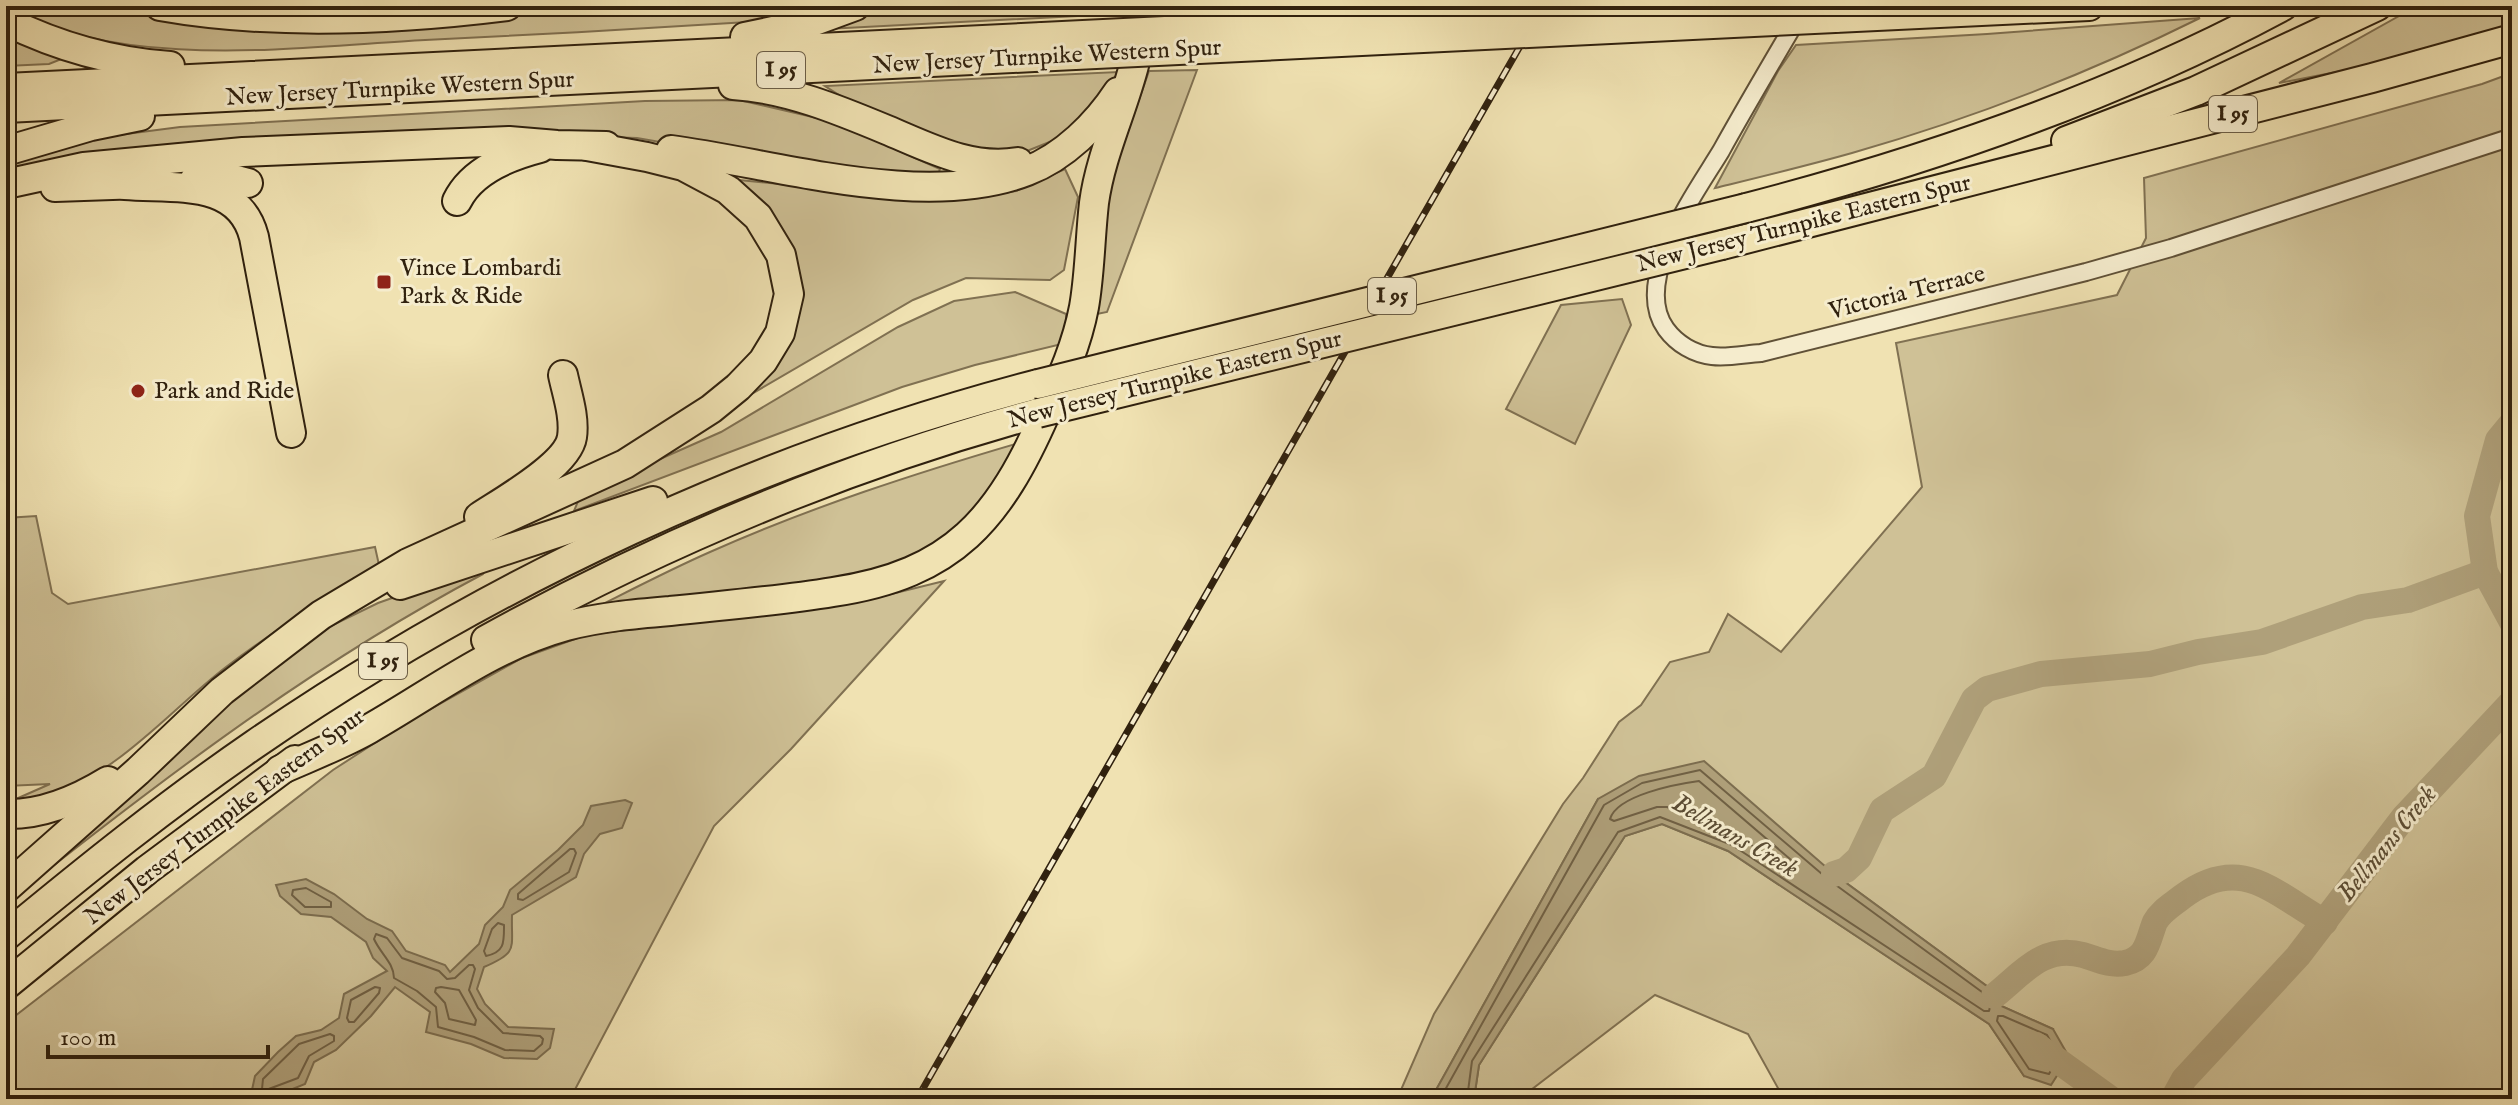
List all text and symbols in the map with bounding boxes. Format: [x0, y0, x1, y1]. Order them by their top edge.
street label: New Jersey Turnpike Western Spur [872, 32, 1222, 82]
road number: I 95 [757, 52, 805, 88]
street label: New Jersey Turnpike Western Spur [225, 64, 575, 114]
road number: I 95 [2209, 96, 2257, 132]
street label: New Jersey Turnpike Eastern Spur [1634, 167, 1975, 281]
place label: Vince Lombardi Park & Ride [399, 253, 561, 312]
street label: Victoria Terrace [1825, 259, 1988, 328]
marker: Vince Lombardi Park & Ride [375, 273, 393, 291]
road number: I 95 [1368, 278, 1416, 314]
street label: New Jersey Turnpike Eastern Spur [1005, 323, 1346, 437]
place label: Park and Ride [154, 376, 294, 407]
marker: Park and Ride [129, 382, 147, 400]
road number: I 95 [359, 643, 407, 679]
street label: New Jersey Turnpike Eastern Spur [79, 701, 372, 933]
water label: Bellmans Creek [2330, 779, 2444, 909]
water label: Bellmans Creek [1666, 787, 1805, 886]
scale bar [48, 1009, 268, 1059]
text: 100 m [60, 1023, 116, 1054]

